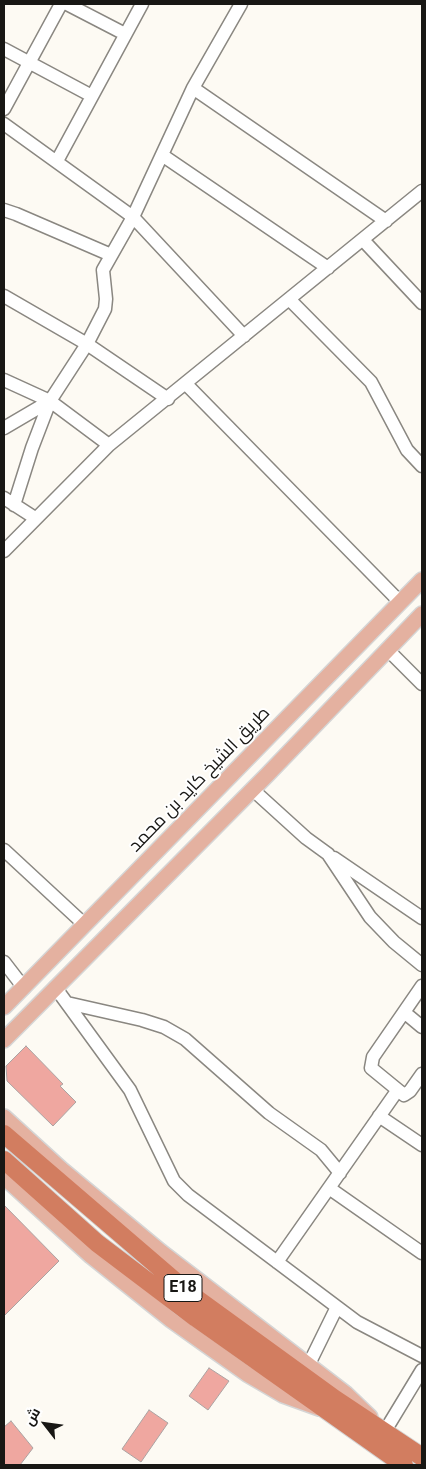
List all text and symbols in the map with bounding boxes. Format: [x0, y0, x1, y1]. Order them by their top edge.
street label: طريق الشيخ كايد بن محمد [125, 703, 275, 857]
road number: E18 [164, 1275, 202, 1302]
north arrow [20, 1399, 70, 1449]
text: ش [21, 1405, 43, 1428]

